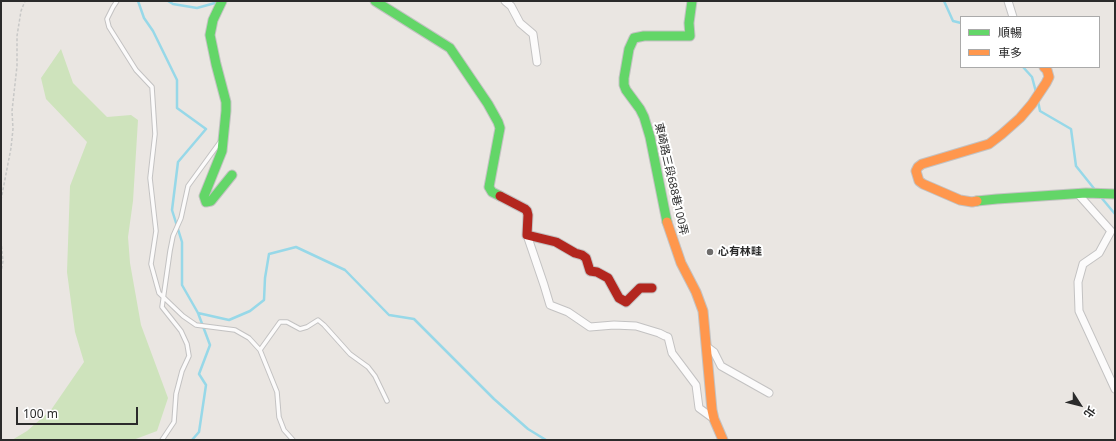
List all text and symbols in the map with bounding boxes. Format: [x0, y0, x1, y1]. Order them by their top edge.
legend [960, 16, 1100, 68]
text: 順暢 [998, 24, 1022, 41]
text: 車多 [998, 44, 1022, 61]
street label: 東崎路三段688巷100弄 [652, 122, 690, 236]
place label: 心有林畦 [718, 245, 762, 259]
marker: 心有林畦 [705, 247, 715, 257]
north arrow [1060, 385, 1100, 425]
scale bar [18, 399, 140, 425]
text: 北 [1081, 403, 1099, 421]
text: 100 m [23, 405, 58, 422]

